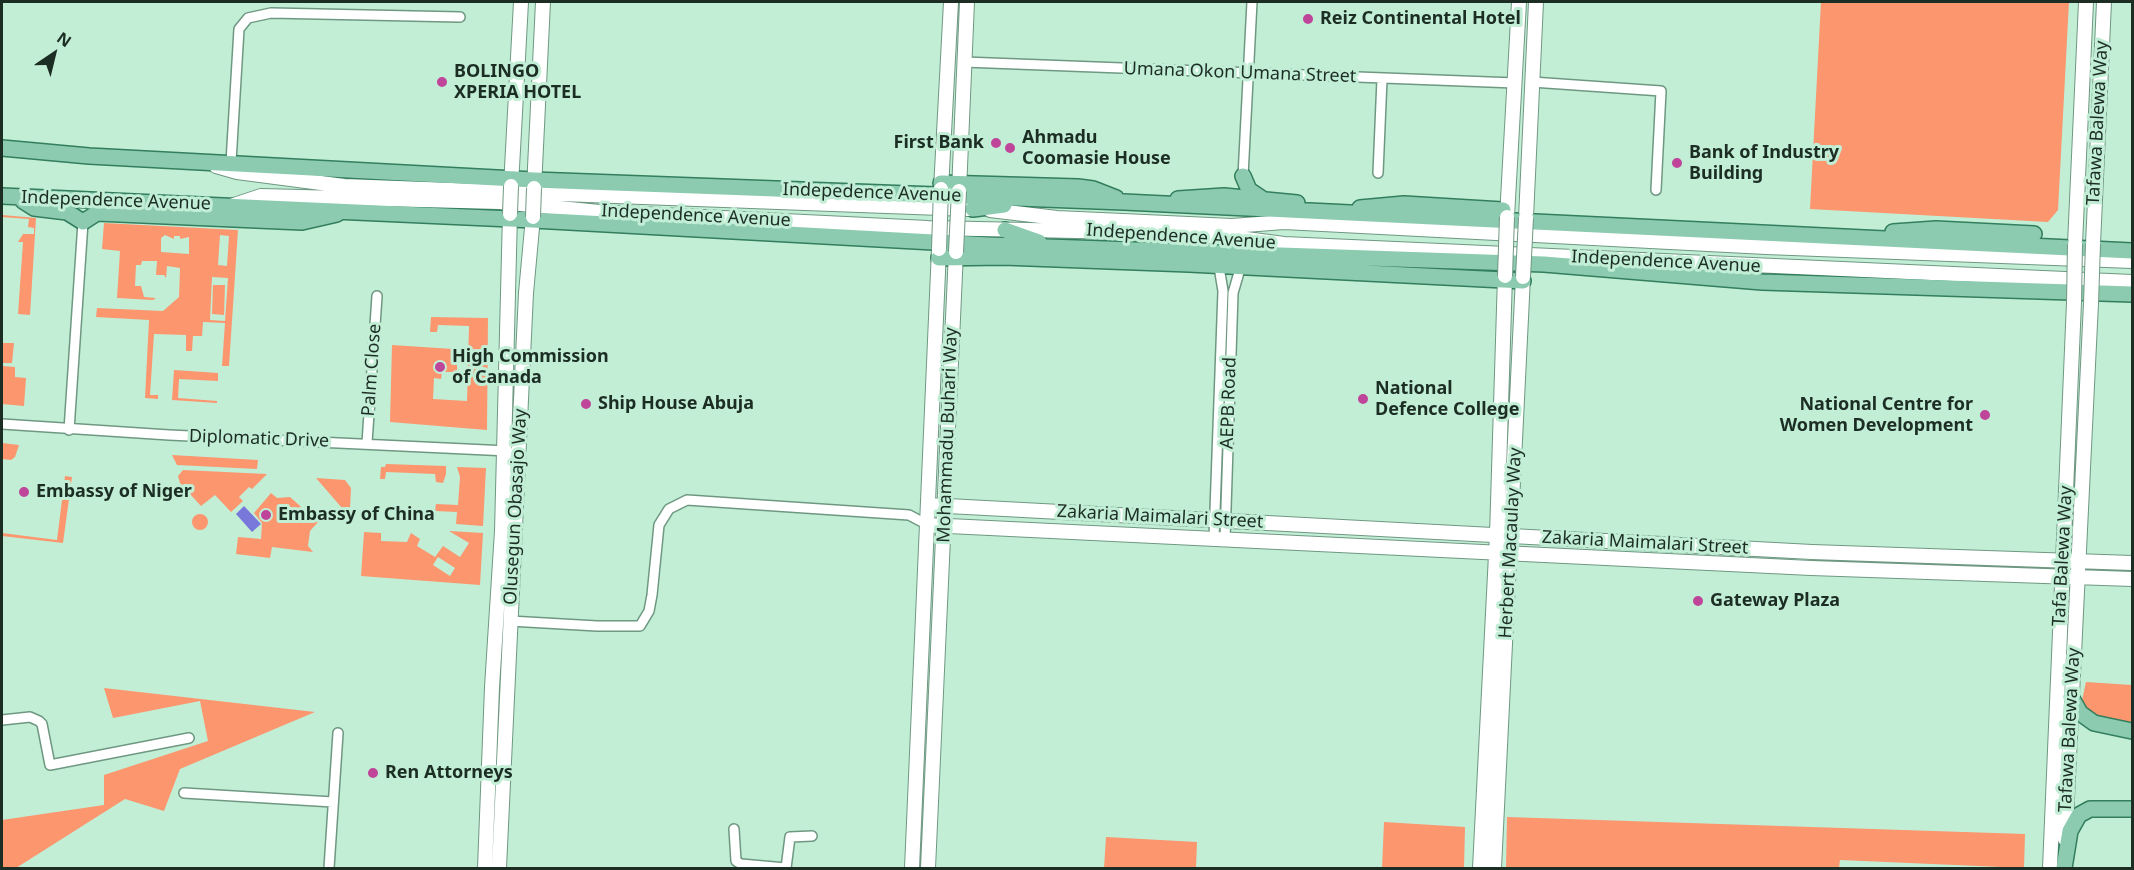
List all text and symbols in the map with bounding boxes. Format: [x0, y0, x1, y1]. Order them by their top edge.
place label: Reiz Continental Hotel [1320, 8, 1521, 30]
marker: Reiz Continental Hotel [1301, 12, 1315, 26]
north arrow [24, 24, 84, 84]
text: N [53, 27, 76, 52]
street label: Tafawa Balewa Way [2083, 40, 2113, 206]
street label: Umana Okon Umana Street [1123, 58, 1357, 88]
place label: BOLINGO XPERIA HOTEL [454, 61, 581, 104]
marker: BOLINGO XPERIA HOTEL [435, 75, 449, 89]
place label: Ahmadu Coomasie House [1022, 127, 1171, 170]
place label: First Bank [894, 132, 984, 154]
marker: First Bank [989, 136, 1003, 150]
marker: Ahmadu Coomasie House [1003, 141, 1017, 155]
place label: Bank of Industry Building [1689, 142, 1839, 184]
marker: Bank of Industry Building [1670, 156, 1684, 170]
street label: Indepedence Avenue [782, 179, 962, 207]
street label: Independence Avenue [21, 187, 211, 215]
street label: Independence Avenue [601, 200, 791, 232]
street label: Independence Avenue [1086, 220, 1276, 254]
street label: Independence Avenue [1571, 246, 1761, 278]
street label: Palm Close [358, 323, 386, 417]
street label: Mohammadu Buhari Way [933, 327, 963, 543]
place label: High Commission of Canada [452, 346, 609, 388]
street label: AEPB Road [1217, 357, 1241, 449]
marker: High Commission of Canada [433, 360, 447, 374]
place label: National Defence College [1375, 378, 1519, 420]
marker: National Defence College [1356, 392, 1370, 406]
place label: Ship House Abuja [598, 393, 754, 415]
place label: National Centre for Women Development [1780, 394, 1973, 436]
marker: Ship House Abuja [579, 397, 593, 411]
street label: Olusegun Obasajo Way [500, 408, 532, 606]
marker: National Centre for Women Development [1978, 408, 1992, 422]
street label: Diplomatic Drive [189, 426, 329, 452]
street label: Herbert Macaulay Way [1495, 447, 1527, 639]
place label: Embassy of Niger [36, 481, 192, 503]
marker: Embassy of Niger [17, 485, 31, 499]
street label: Tafa Balewa Way [2049, 485, 2077, 627]
street label: Zakaria Maimalari Street [1056, 501, 1264, 533]
place label: Embassy of China [278, 504, 435, 526]
marker: Embassy of China [259, 508, 273, 522]
street label: Zakaria Maimalari Street [1541, 527, 1749, 559]
place label: Gateway Plaza [1710, 590, 1840, 612]
marker: Gateway Plaza [1691, 594, 1705, 608]
street label: Tafawa Balewa Way [2055, 647, 2085, 813]
place label: Ren Attorneys [385, 762, 513, 784]
marker: Ren Attorneys [366, 766, 380, 780]

